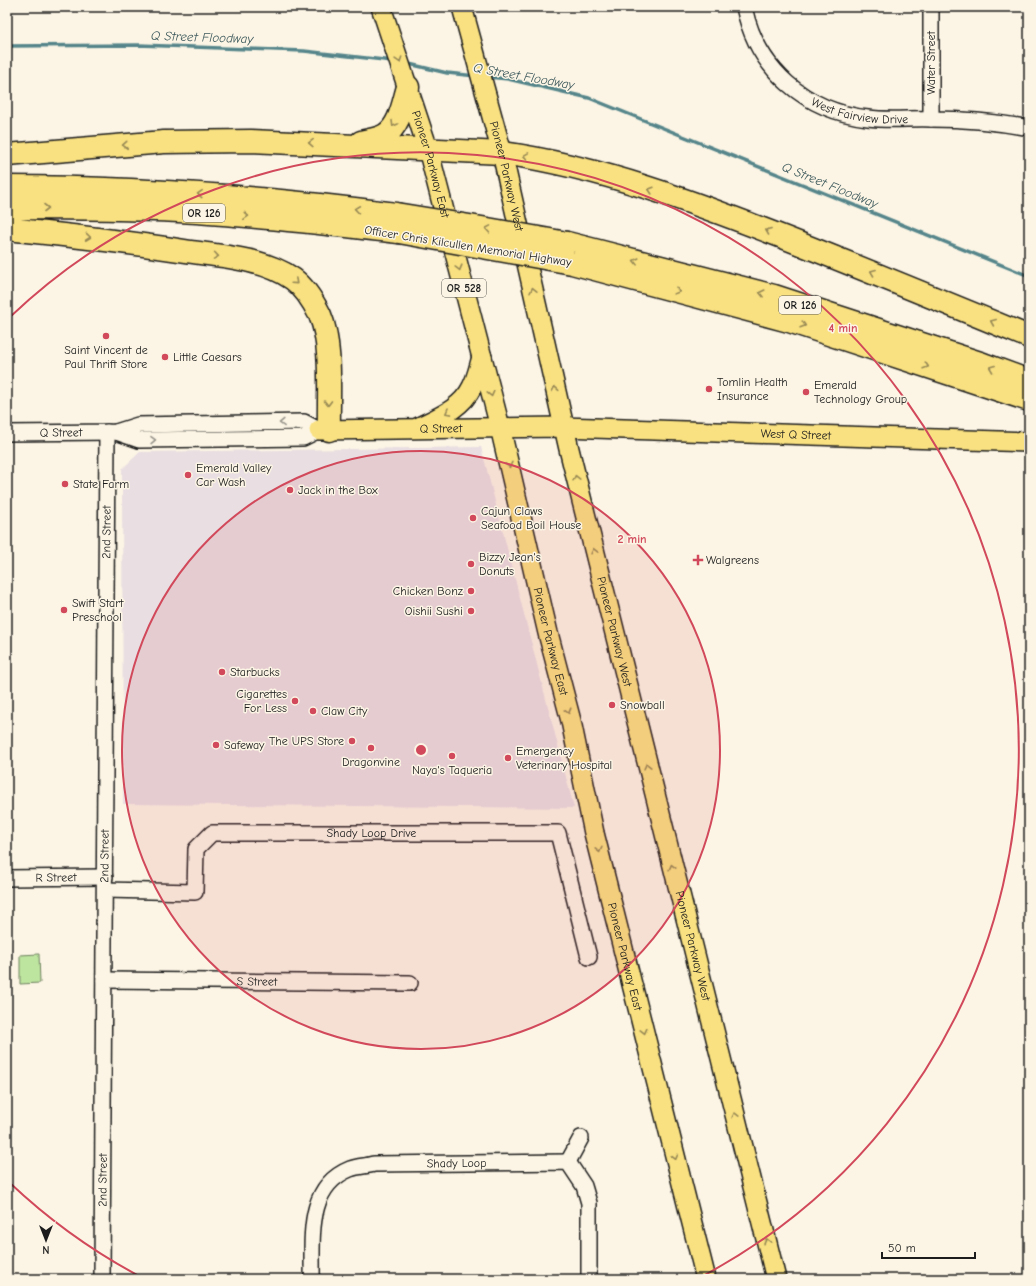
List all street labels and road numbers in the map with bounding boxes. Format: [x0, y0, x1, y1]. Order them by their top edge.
street label: Water Street [924, 31, 938, 95]
street label: West Fairview Drive [809, 95, 908, 126]
street label: Pioneer Parkway East [409, 109, 453, 220]
street label: Pioneer Parkway West [487, 119, 527, 233]
road number: OR 126 [183, 204, 225, 222]
street label: Officer Chris Kilcullen Memorial Highway [364, 223, 573, 269]
road number: OR 528 [442, 279, 486, 297]
road number: OR 126 [779, 296, 821, 314]
street label: Q Street [420, 421, 463, 436]
street label: Q Street [40, 425, 83, 440]
street label: West Q Street [760, 426, 832, 443]
street label: 2nd Street [99, 505, 114, 559]
street label: Pioneer Parkway West [594, 575, 635, 689]
street label: Pioneer Parkway East [531, 586, 571, 697]
street label: Shady Loop Drive [326, 826, 416, 840]
street label: 2nd Street [97, 829, 112, 883]
street label: R Street [35, 870, 77, 885]
street label: Pioneer Parkway West [672, 889, 714, 1003]
street label: Pioneer Parkway East [605, 901, 645, 1013]
street label: S Street [237, 974, 278, 989]
street label: 2nd Street [95, 1153, 110, 1207]
street label: Shady Loop [427, 1156, 487, 1170]

